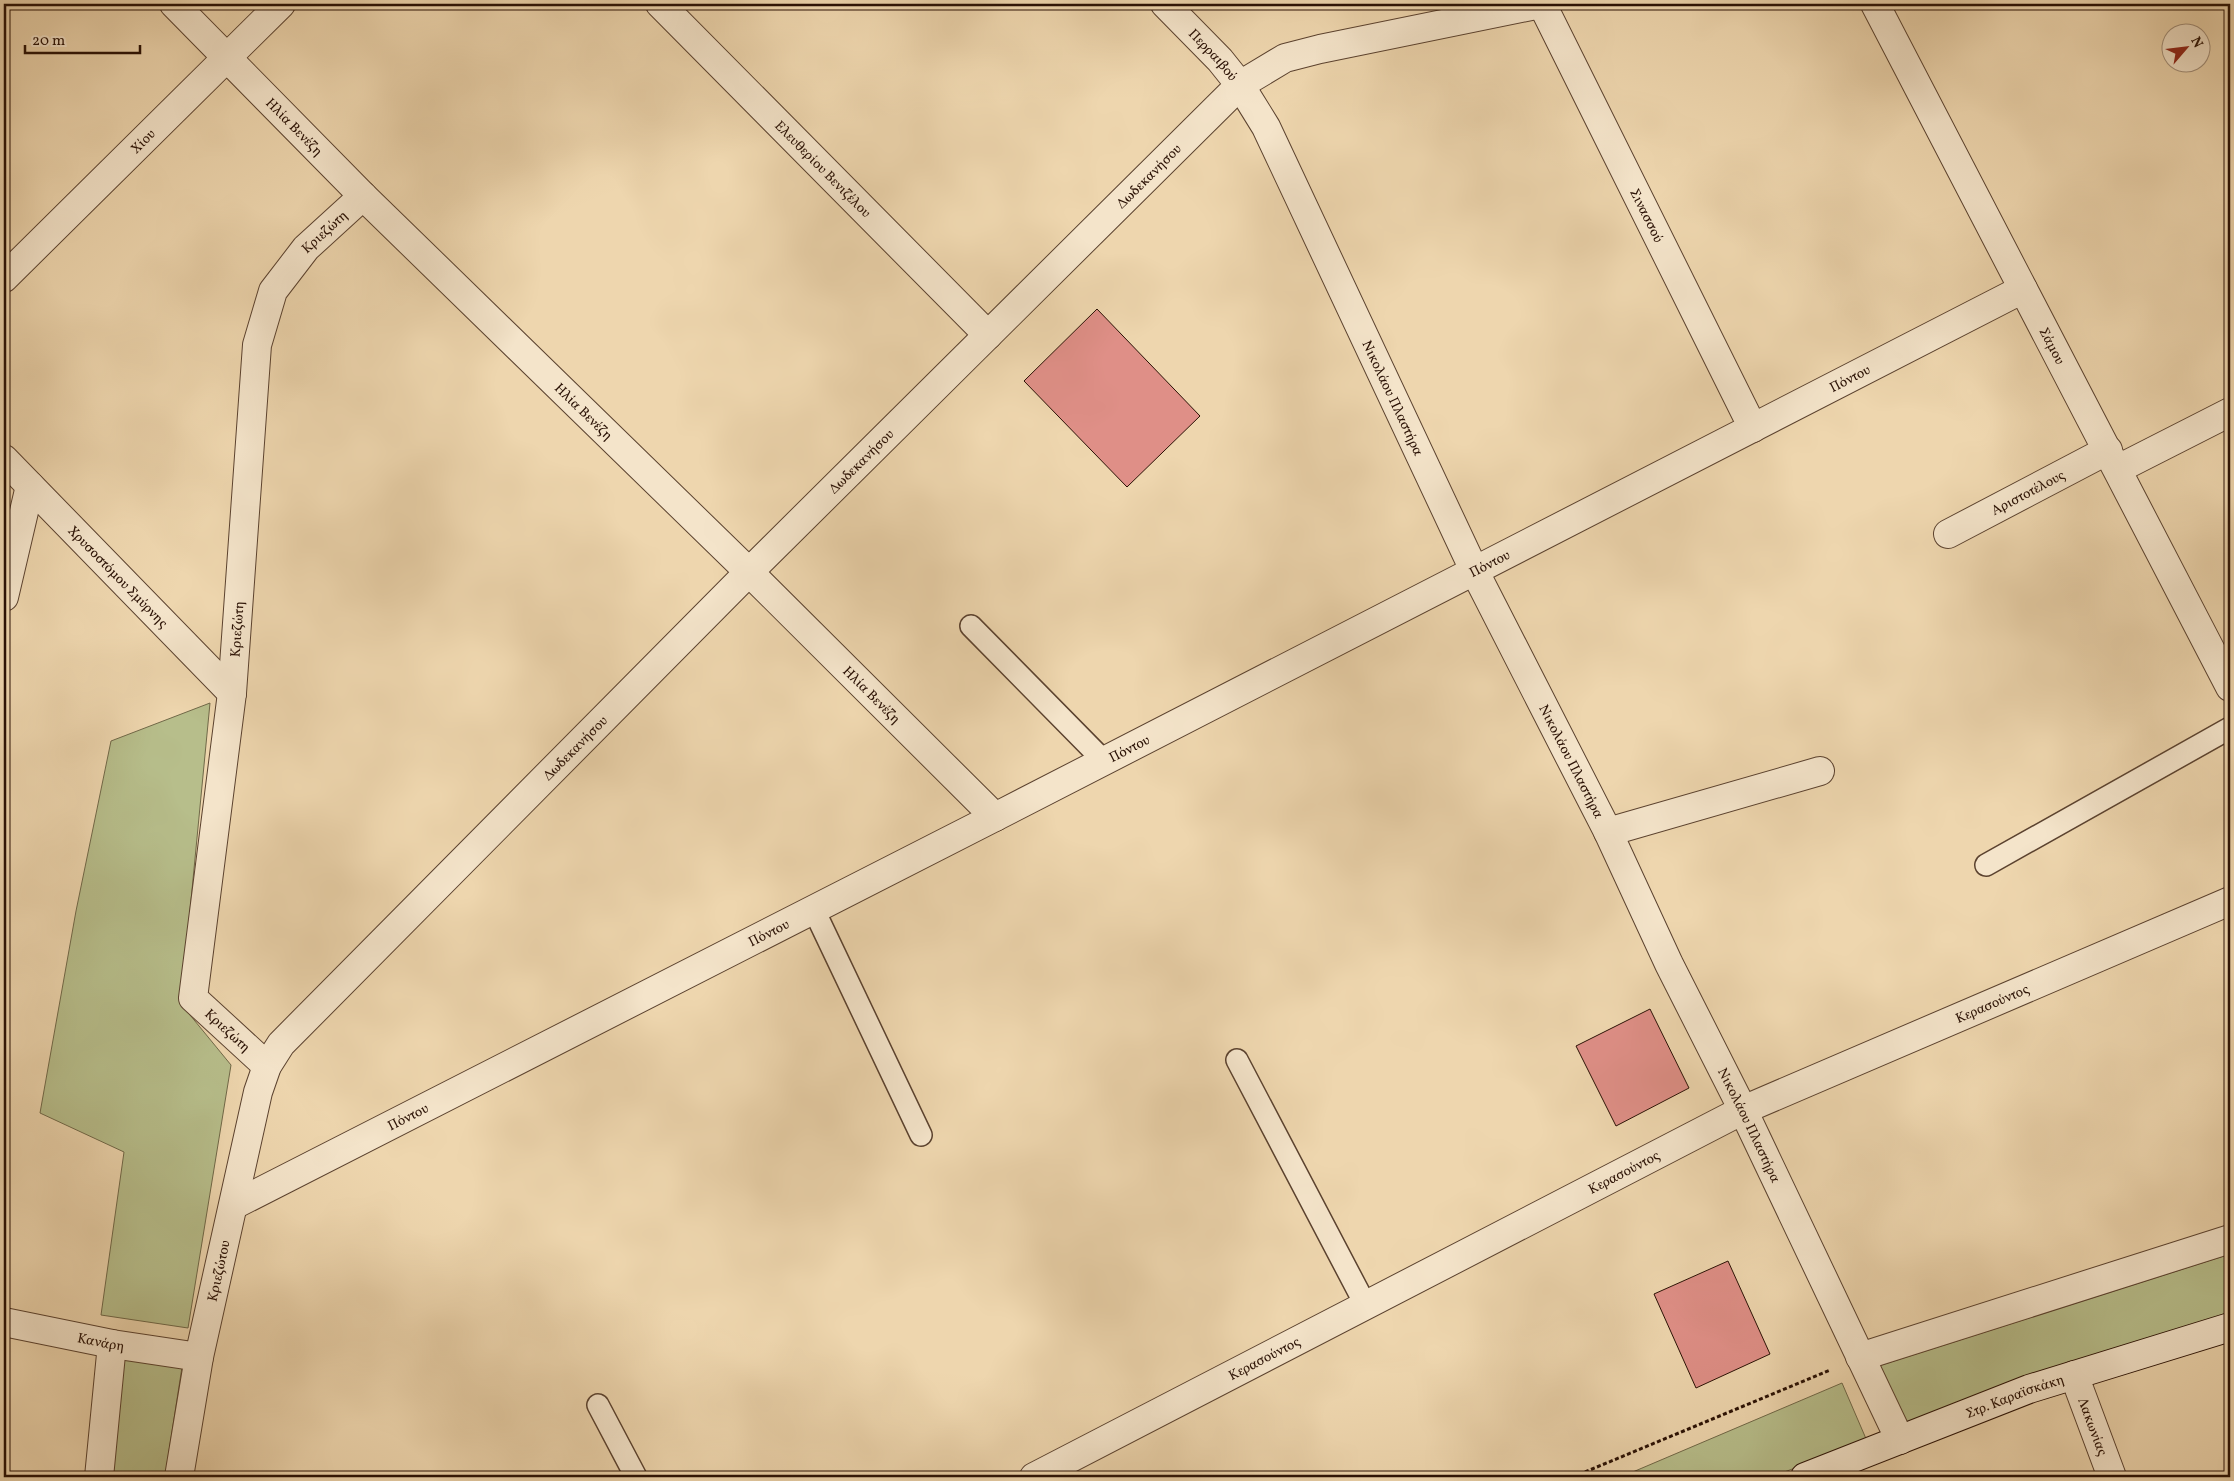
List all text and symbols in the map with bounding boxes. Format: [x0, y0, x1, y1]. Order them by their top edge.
scale bar [25, 22, 140, 54]
north arrow [2162, 22, 2212, 72]
street label: Περραιβού [1183, 25, 1241, 86]
text: 20 m [32, 31, 65, 52]
text: N [2185, 34, 2207, 52]
street label: Ηλία Βενέζη [261, 94, 327, 161]
street label: Ελευθερίου Βενιζέλου [770, 117, 875, 223]
street label: Χίου [127, 125, 160, 158]
street label: Δωδεκανήσου [1113, 140, 1186, 214]
street label: Σινασσού [1624, 186, 1667, 246]
street label: Κριεζώτη [298, 207, 352, 258]
street label: Σάμου [2034, 324, 2069, 368]
street label: Νικολάου Πλαστήρα [1356, 337, 1427, 460]
street label: Πόντου [1827, 361, 1874, 398]
street label: Ηλία Βενέζη [550, 380, 616, 445]
street label: Δωδεκανήσου [825, 425, 899, 499]
street label: Αριστοτέλους [1988, 466, 2069, 521]
street label: Χρυσοστόμου Σμύρνης [63, 522, 172, 633]
street label: Πόντου [1466, 546, 1514, 583]
street label: Κριεζώτη [227, 601, 250, 658]
street label: Ηλία Βενέζη [838, 663, 904, 729]
street label: Νικολάου Πλαστήρα [1533, 702, 1608, 823]
street label: Δωδεκανήσου [539, 712, 613, 786]
street label: Πόντου [1106, 731, 1154, 768]
street label: Πόντου [745, 915, 793, 952]
street label: Κερασούντος [1953, 980, 2032, 1029]
street label: Κριεζώτη [200, 1005, 254, 1057]
street label: Νικολάου Πλαστήρα [1712, 1065, 1784, 1187]
street label: Πόντου [385, 1099, 432, 1136]
street label: Κερασούντος [1585, 1147, 1664, 1200]
street label: Κριεζώτου [204, 1238, 236, 1304]
street label: Κανάρη [75, 1329, 126, 1357]
street label: Κερασούντος [1226, 1333, 1304, 1386]
street label: Στρ. Καραϊσκάκη [1963, 1371, 2067, 1424]
street label: Λακωνίας [2072, 1395, 2111, 1459]

